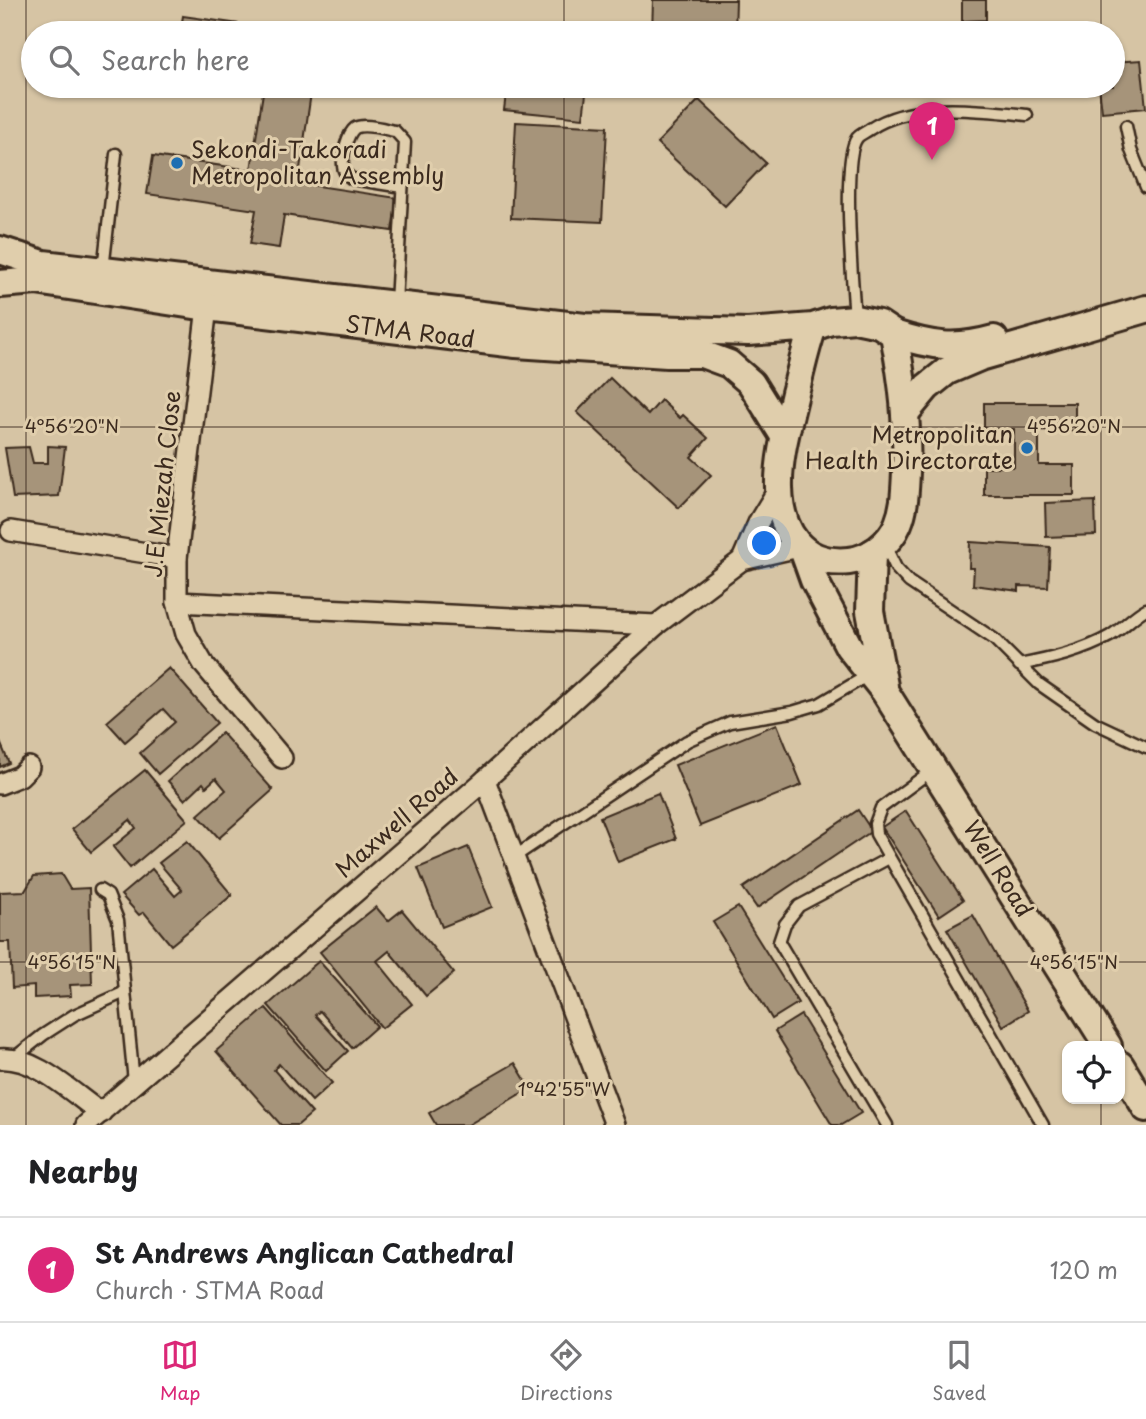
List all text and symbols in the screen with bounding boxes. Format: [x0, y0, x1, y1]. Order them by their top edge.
search box [21, 21, 1125, 98]
text: Search here [101, 40, 250, 79]
icon: search [45, 41, 83, 79]
pin: 1 [909, 102, 955, 160]
place label: Sekondi-Takoradi Metropolitan Assembly [191, 131, 444, 192]
marker: Sekondi-Takoradi Metropolitan Assembly [169, 155, 185, 171]
street label: STMA Road [344, 305, 477, 356]
street label: J.E Miezah Close [134, 389, 189, 579]
text: 4°56'20"N [25, 412, 119, 439]
text: 4°56'20"N [1027, 412, 1121, 439]
place label: Metropolitan Health Directorate [805, 416, 1013, 477]
marker: Metropolitan Health Directorate [1019, 440, 1035, 456]
your location [747, 526, 781, 560]
street label: Maxwell Road [327, 758, 465, 885]
street label: Well Road [956, 813, 1043, 923]
text: 4°56'15"N [28, 948, 116, 975]
text: 4°56'15"N [1030, 948, 1118, 975]
map controls [1062, 1041, 1125, 1104]
button: locate [1062, 1041, 1125, 1104]
text: 1°42'55"W [518, 1075, 611, 1102]
text: Nearby [28, 1148, 138, 1193]
text: St Andrews Anglican Cathedral [95, 1233, 514, 1272]
text: 1 [46, 1252, 57, 1287]
text: 120 m [1050, 1252, 1118, 1287]
text: Church · STMA Road [95, 1272, 324, 1307]
tab: Map [160, 1336, 200, 1406]
tab: Directions [520, 1336, 613, 1406]
tab: Saved [932, 1336, 986, 1406]

